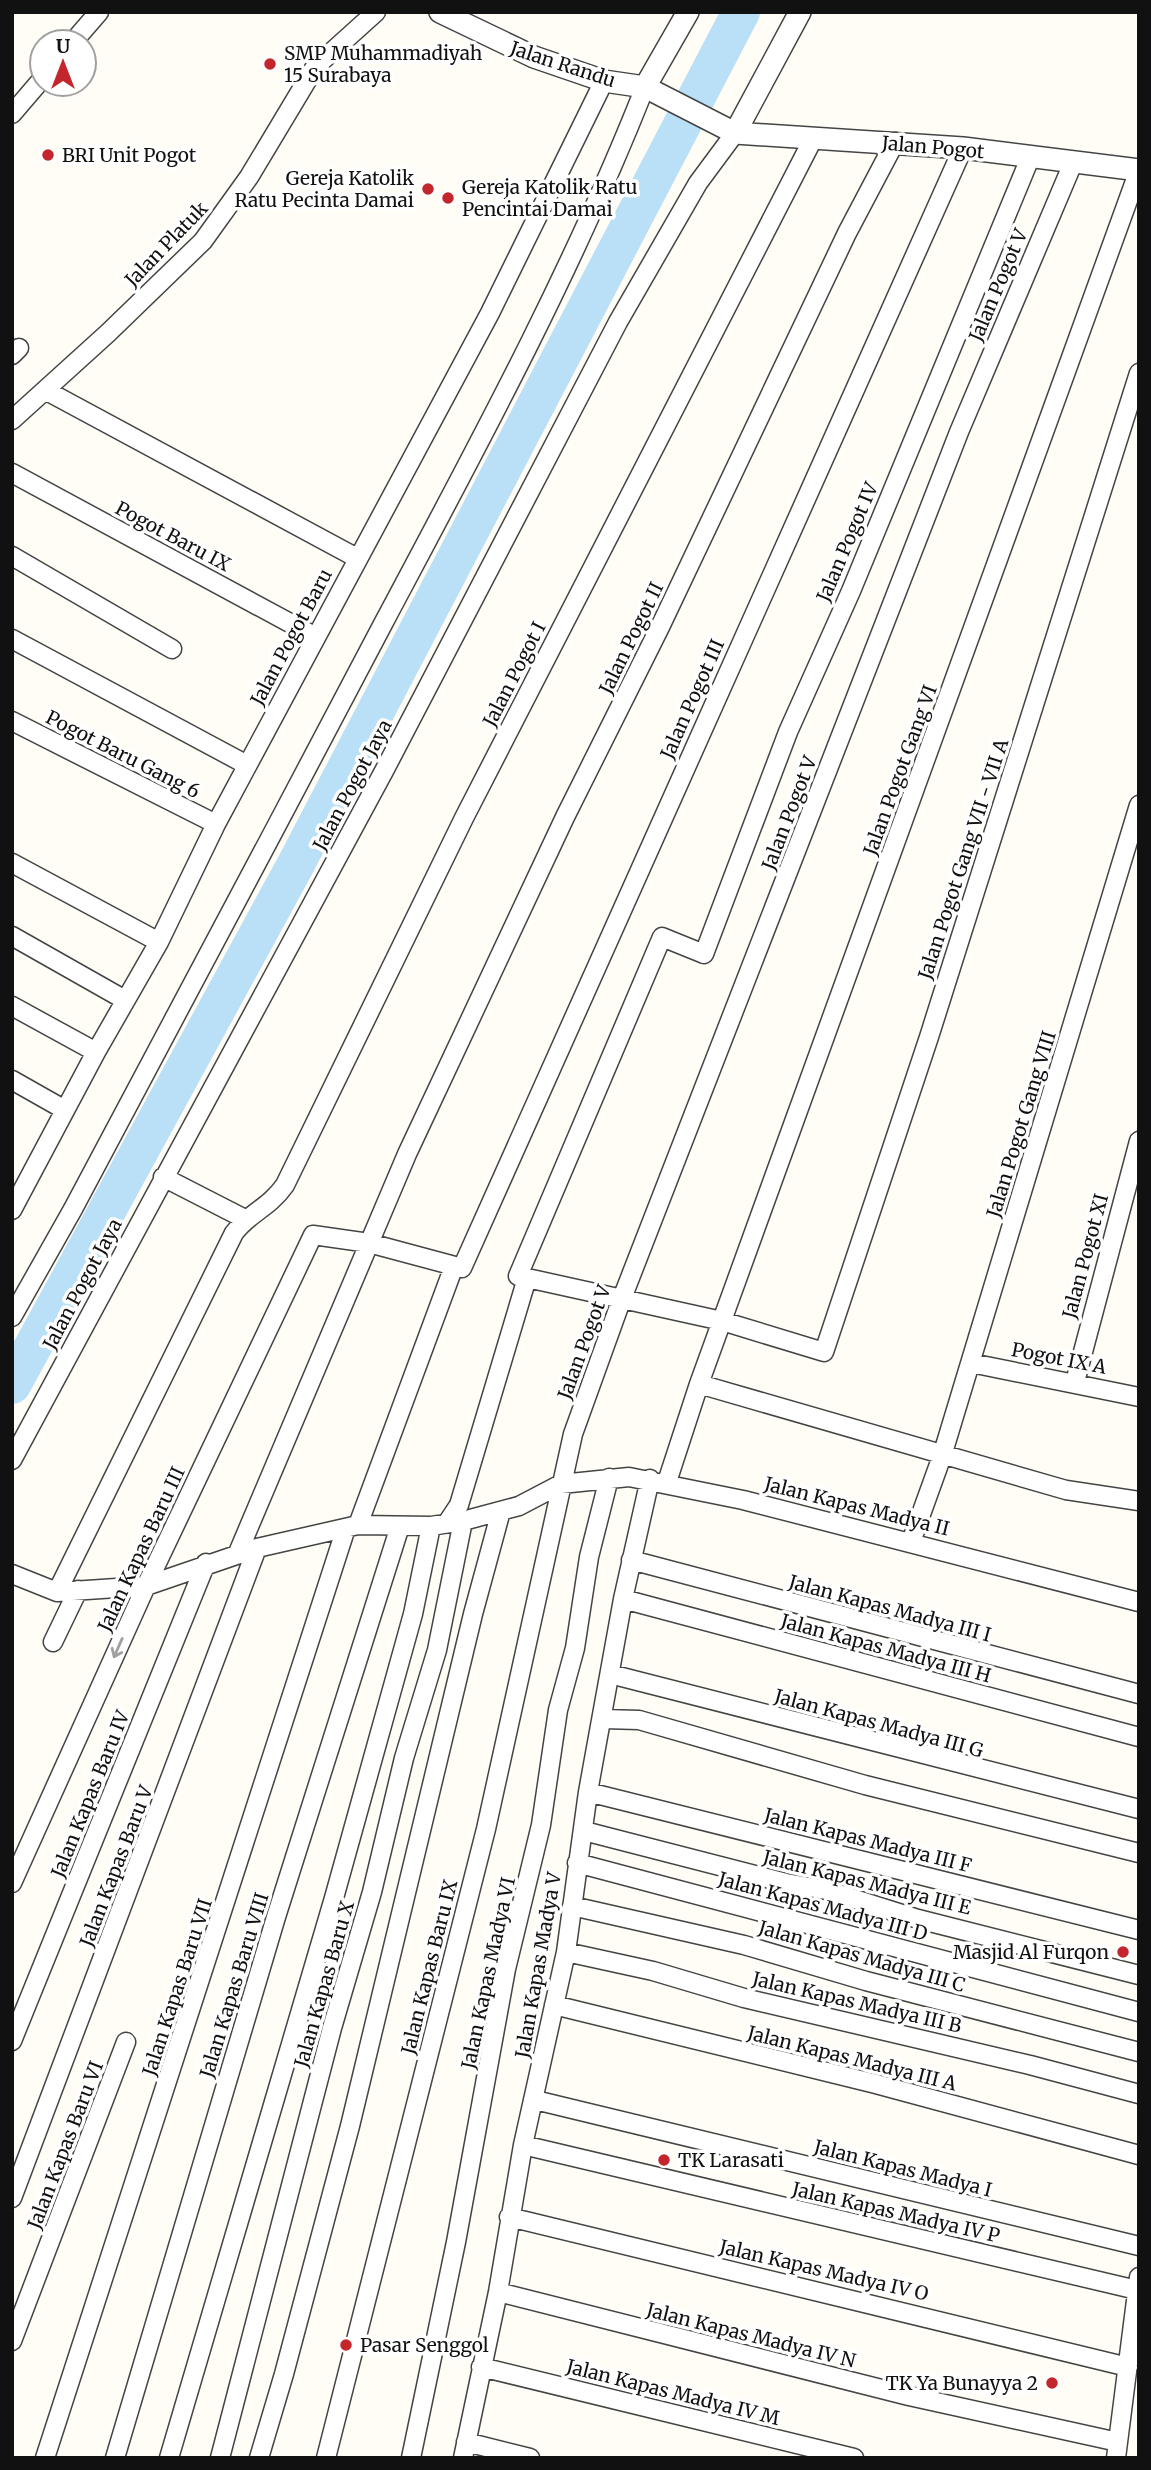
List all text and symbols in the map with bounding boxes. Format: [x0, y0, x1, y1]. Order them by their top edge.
north arrow [28, 28, 98, 98]
text: U [56, 34, 70, 58]
street label: Jalan Randu [506, 35, 619, 92]
place label: SMP Muhammadiyah 15 Surabaya [284, 41, 483, 87]
marker: SMP Muhammadiyah 15 Surabaya [262, 56, 278, 72]
street label: Jalan Pogot [880, 130, 986, 163]
place label: BRI Unit Pogot [62, 143, 197, 167]
marker: BRI Unit Pogot [40, 147, 56, 163]
place label: Gereja Katolik Ratu Pecinta Damai [235, 166, 414, 212]
place label: Gereja Katolik Ratu Pencintai Damai [462, 175, 637, 221]
marker: Gereja Katolik Ratu Pecinta Damai [420, 181, 436, 197]
marker: Gereja Katolik Ratu Pencintai Damai [440, 190, 456, 206]
street label: Jalan Platuk [119, 196, 213, 292]
street label: Jalan Pogot V [963, 224, 1033, 346]
street label: Jalan Pogot IV [811, 477, 883, 606]
street label: Pogot Baru IX [111, 496, 235, 577]
street label: Jalan Pogot Baru [244, 565, 337, 710]
street label: Jalan Pogot II [593, 578, 668, 699]
street label: Jalan Pogot I [477, 618, 551, 731]
street label: Jalan Pogot III [654, 635, 729, 764]
street label: Jalan Pogot Gang VI [858, 681, 942, 859]
street label: Pogot Baru Gang 6 [42, 705, 204, 803]
street label: Jalan Pogot Jaya [307, 715, 397, 855]
street label: Jalan Pogot Gang VII - VII A [912, 735, 1013, 983]
street label: Jalan Pogot V [756, 751, 822, 874]
street label: Jalan Pogot Gang VIII [981, 1028, 1061, 1221]
street label: Jalan Pogot XI [1057, 1191, 1113, 1322]
street label: Jalan Pogot Jaya [37, 1214, 127, 1354]
street label: Jalan Pogot V [552, 1280, 616, 1403]
street label: Pogot IX A [1009, 1337, 1109, 1379]
street label: Jalan Kapas Baru III [92, 1463, 190, 1636]
street label: Jalan Kapas Madya II [761, 1471, 952, 1541]
street label: Jalan Kapas Madya III I [785, 1569, 994, 1647]
street label: Jalan Kapas Madya III H [777, 1608, 994, 1688]
one-way arrow [111, 1637, 124, 1658]
street label: Jalan Kapas Madya III G [771, 1683, 986, 1762]
street label: Jalan Kapas Baru IV [45, 1706, 135, 1882]
street label: Jalan Kapas Baru V [74, 1781, 158, 1951]
street label: Jalan Kapas Madya III F [761, 1802, 975, 1877]
street label: Jalan Kapas Madya III E [760, 1844, 973, 1919]
street label: Jalan Kapas Madya III D [715, 1866, 930, 1945]
street label: Jalan Kapas Madya V [510, 1869, 566, 2061]
street label: Jalan Kapas Madya VI [456, 1875, 520, 2072]
street label: Jalan Kapas Baru IX [395, 1877, 462, 2058]
street label: Jalan Kapas Baru VIII [194, 1890, 274, 2081]
street label: Jalan Kapas Baru VII [137, 1895, 217, 2080]
street label: Jalan Kapas Baru X [289, 1898, 359, 2071]
street label: Jalan Kapas Madya III C [755, 1915, 968, 1997]
place label: Masjid Al Furqon [953, 1940, 1109, 1964]
marker: Masjid Al Furqon [1115, 1944, 1131, 1960]
street label: Jalan Kapas Madya III B [749, 1966, 964, 2038]
street label: Jalan Kapas Madya III A [744, 2020, 960, 2096]
street label: Jalan Kapas Baru VI [22, 2058, 108, 2233]
street label: Jalan Kapas Madya I [811, 2134, 995, 2202]
place label: TK Larasati [678, 2148, 784, 2172]
marker: TK Larasati [656, 2152, 672, 2168]
street label: Jalan Kapas Madya IV P [789, 2176, 1002, 2248]
street label: Jalan Kapas Madya IV O [716, 2234, 931, 2306]
street label: Jalan Kapas Madya IV N [643, 2297, 858, 2373]
place label: Pasar Senggol [360, 2333, 489, 2357]
marker: Pasar Senggol [338, 2337, 354, 2353]
street label: Jalan Kapas Madya IV M [563, 2354, 782, 2430]
place label: TK Ya Bunayya 2 [885, 2371, 1038, 2395]
marker: TK Ya Bunayya 2 [1044, 2375, 1060, 2391]

